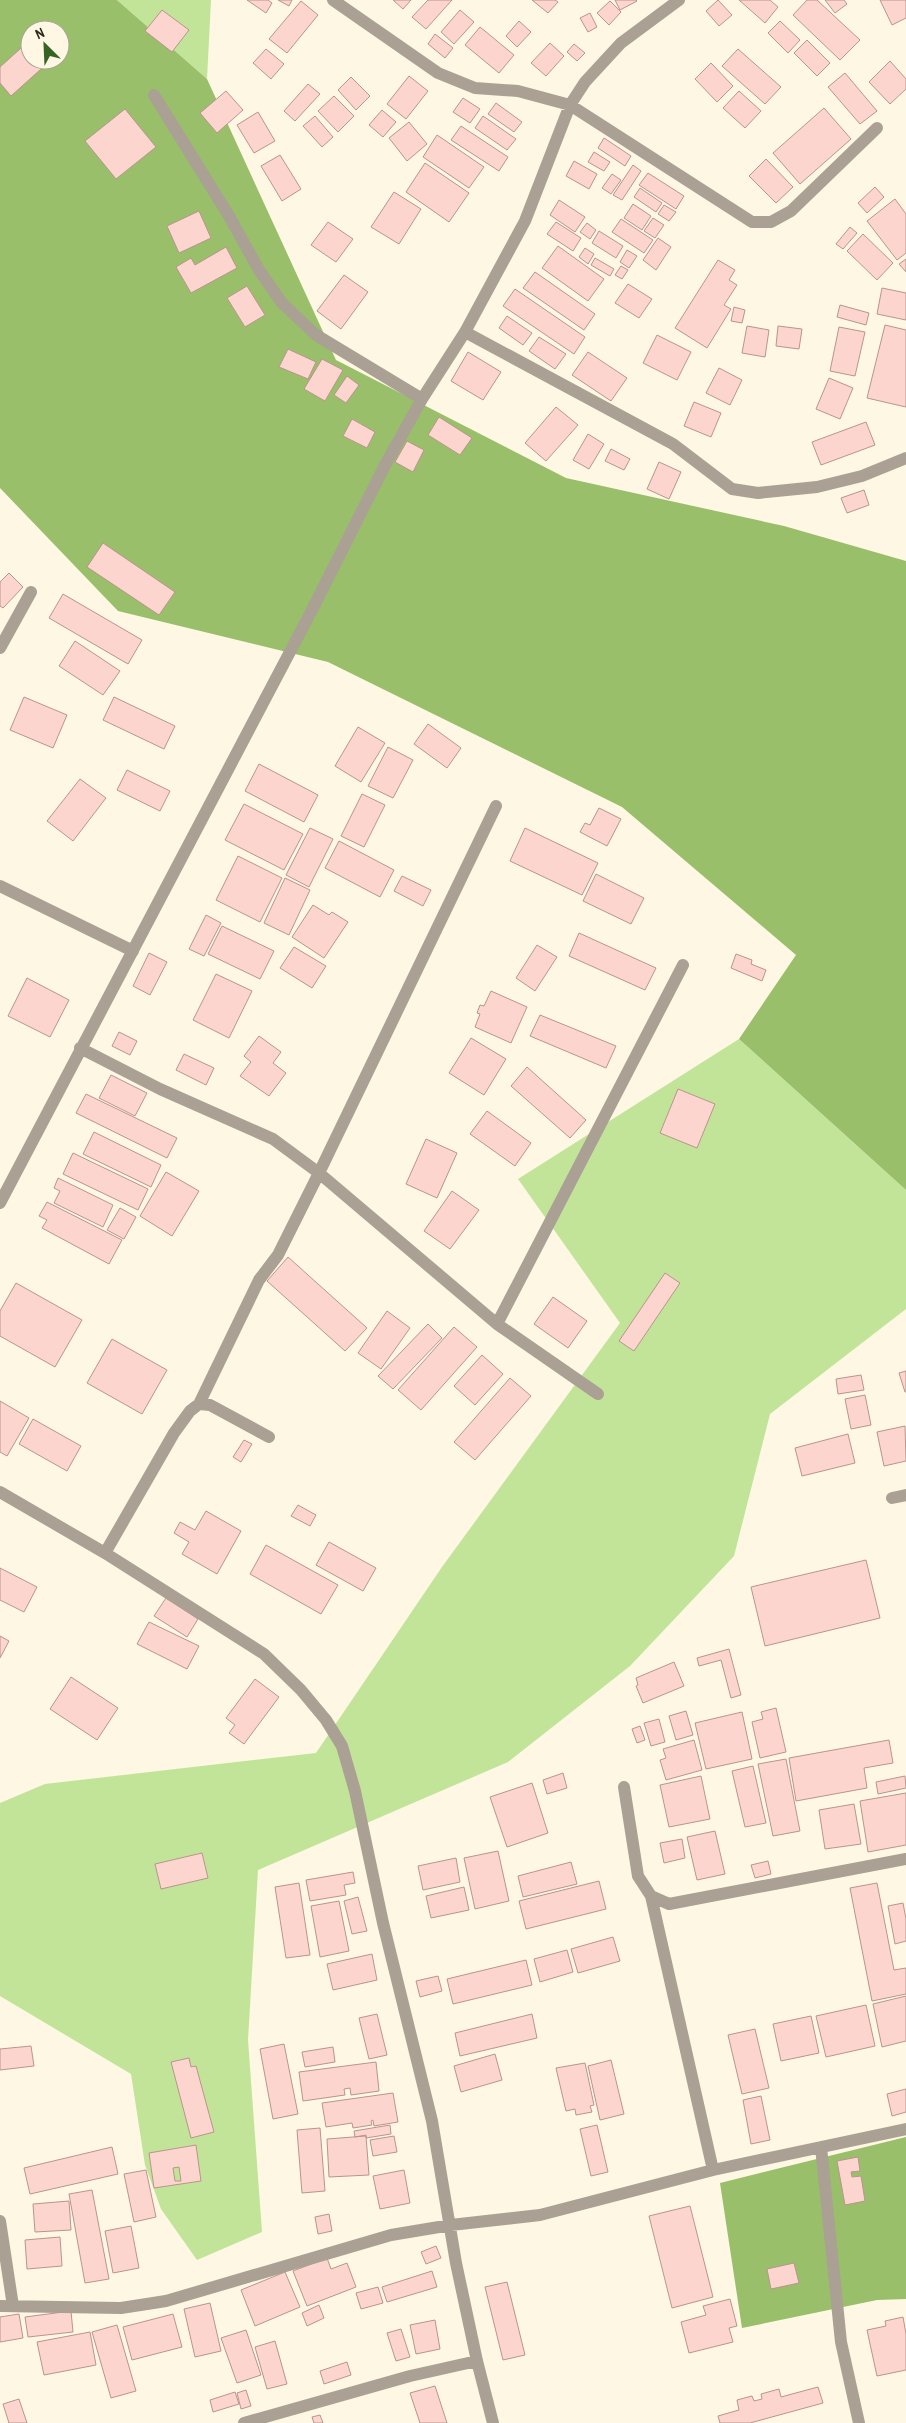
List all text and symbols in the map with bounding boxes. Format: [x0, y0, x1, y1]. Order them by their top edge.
north arrow [20, 20, 70, 70]
text: N [32, 23, 47, 43]

